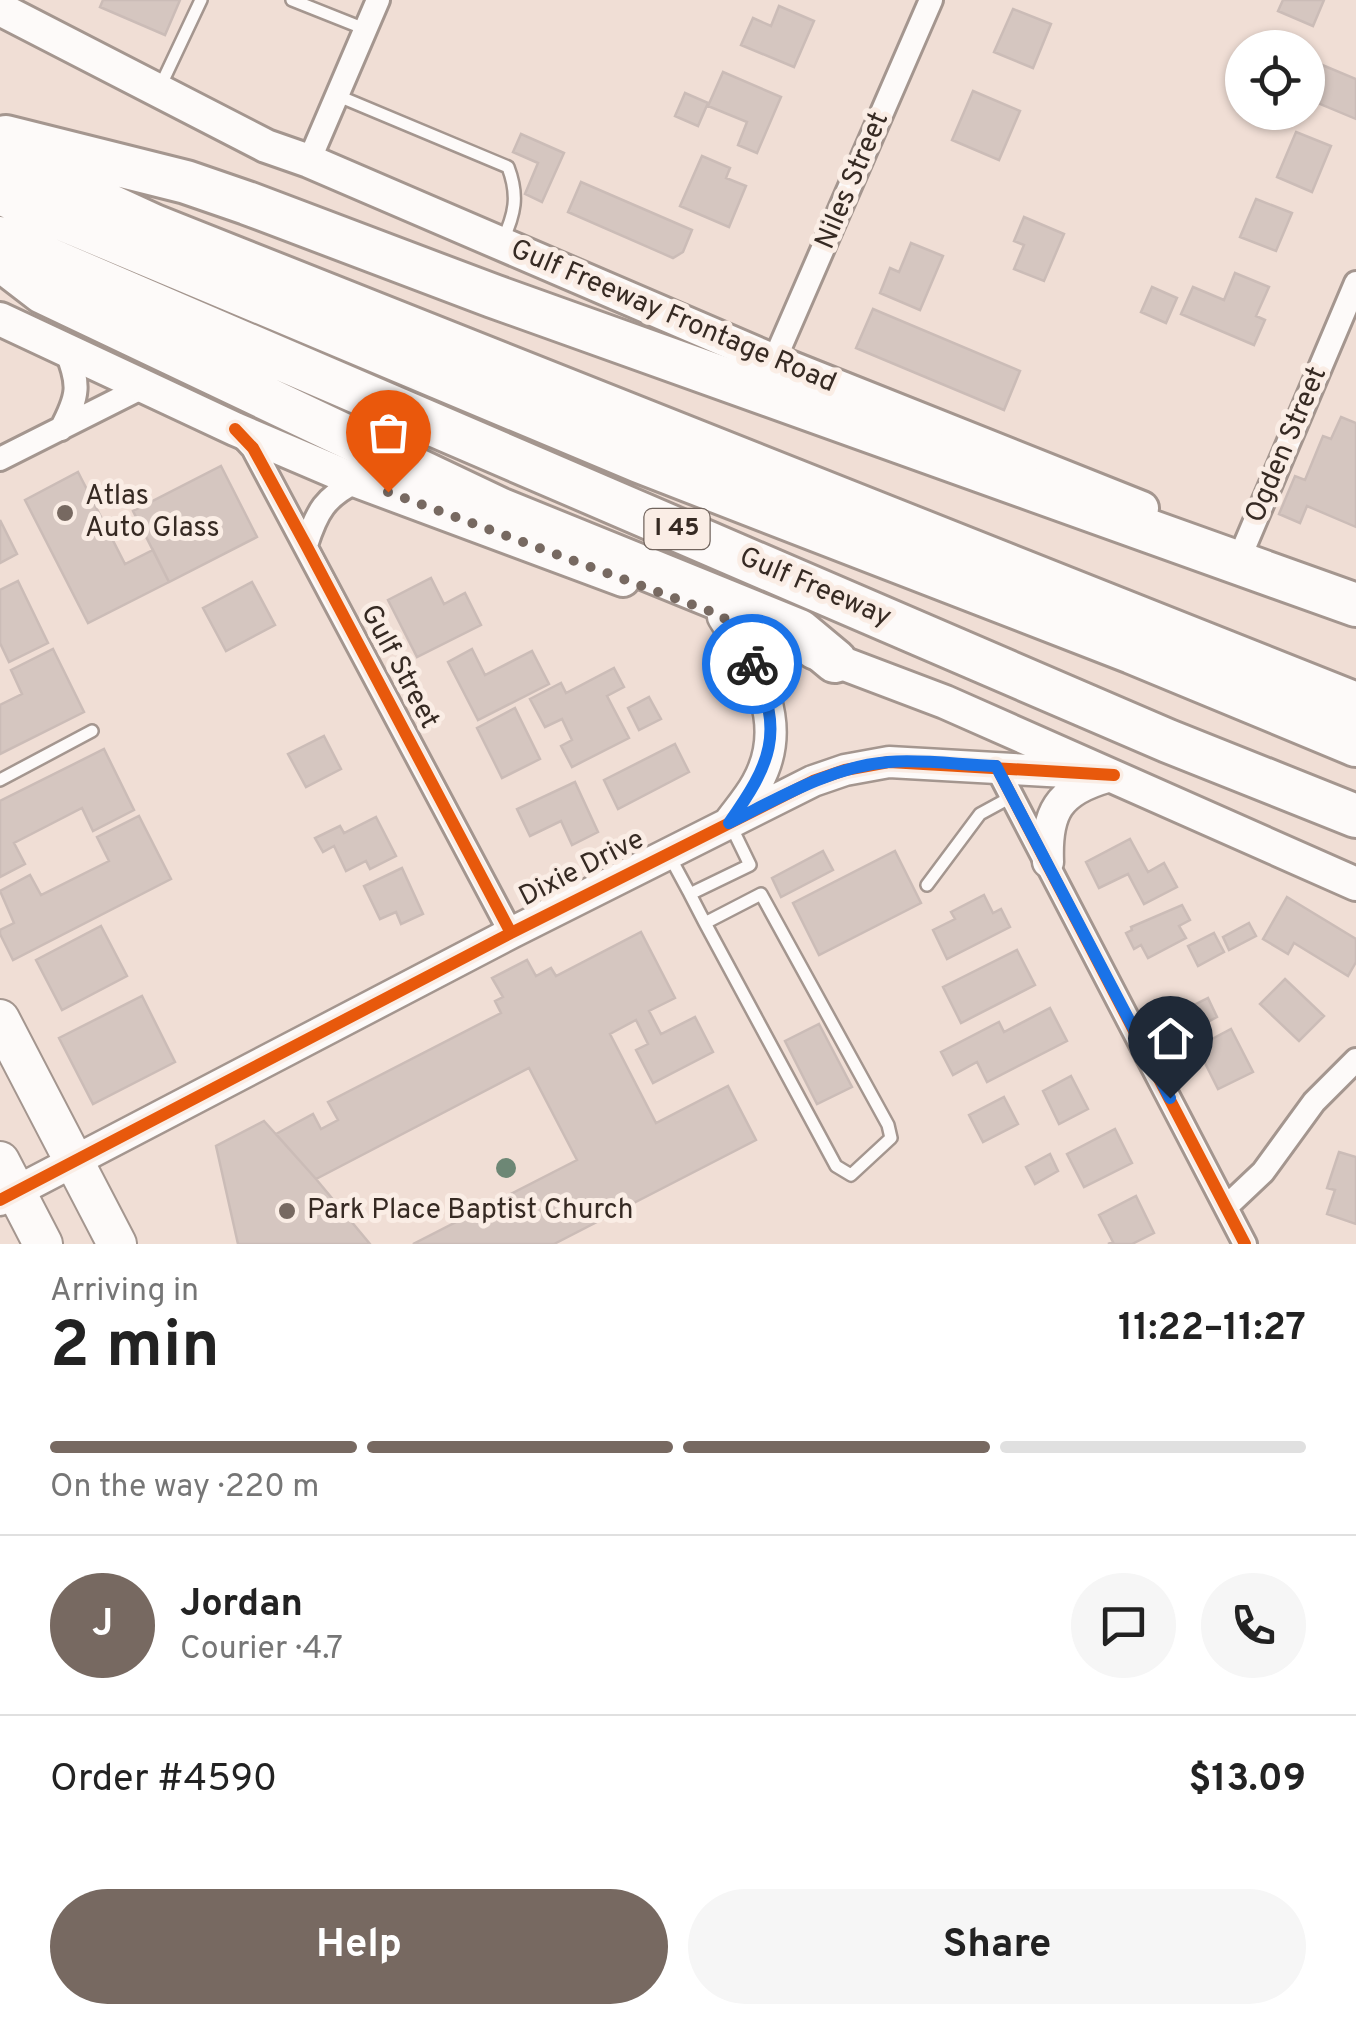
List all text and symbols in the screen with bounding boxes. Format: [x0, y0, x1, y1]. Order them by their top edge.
map controls [1225, 30, 1325, 130]
button: locate [1225, 30, 1325, 130]
street label: Niles Street [808, 107, 898, 255]
street label: Gulf Freeway Frontage Road [505, 232, 841, 402]
street label: Ogden Street [1238, 361, 1336, 529]
pin [346, 390, 431, 493]
icon: bag [361, 405, 416, 460]
place label: Atlas Auto Glass [85, 479, 220, 547]
marker: Atlas Auto Glass [54, 502, 76, 524]
road number: I 45 [644, 509, 710, 549]
street label: Gulf Freeway [734, 540, 896, 636]
street label: Gulf Street [351, 599, 447, 735]
courier [702, 614, 802, 714]
icon: bike [725, 637, 780, 692]
street label: Dixie Drive [513, 822, 651, 916]
pin [1128, 996, 1213, 1099]
icon: home [1143, 1011, 1198, 1066]
place label: Park Place Baptist Church [307, 1193, 634, 1229]
marker: Park Place Baptist Church [276, 1200, 298, 1222]
text: Arriving in [50, 1272, 199, 1312]
text: 11:22–11:27 [1118, 1305, 1306, 1354]
text: 2 min [50, 1308, 220, 1390]
text: On the way · 220 m [50, 1468, 319, 1508]
button: chat [1071, 1573, 1176, 1678]
button: phone [1201, 1573, 1306, 1678]
text: Jordan [180, 1581, 303, 1630]
text: J [92, 1601, 113, 1650]
text: Courier · 4.7 [180, 1630, 343, 1670]
text: Order #4590 [50, 1756, 277, 1805]
text: $13.09 [1188, 1756, 1306, 1805]
button: Help [50, 1889, 668, 2004]
button: Share [688, 1889, 1306, 2004]

